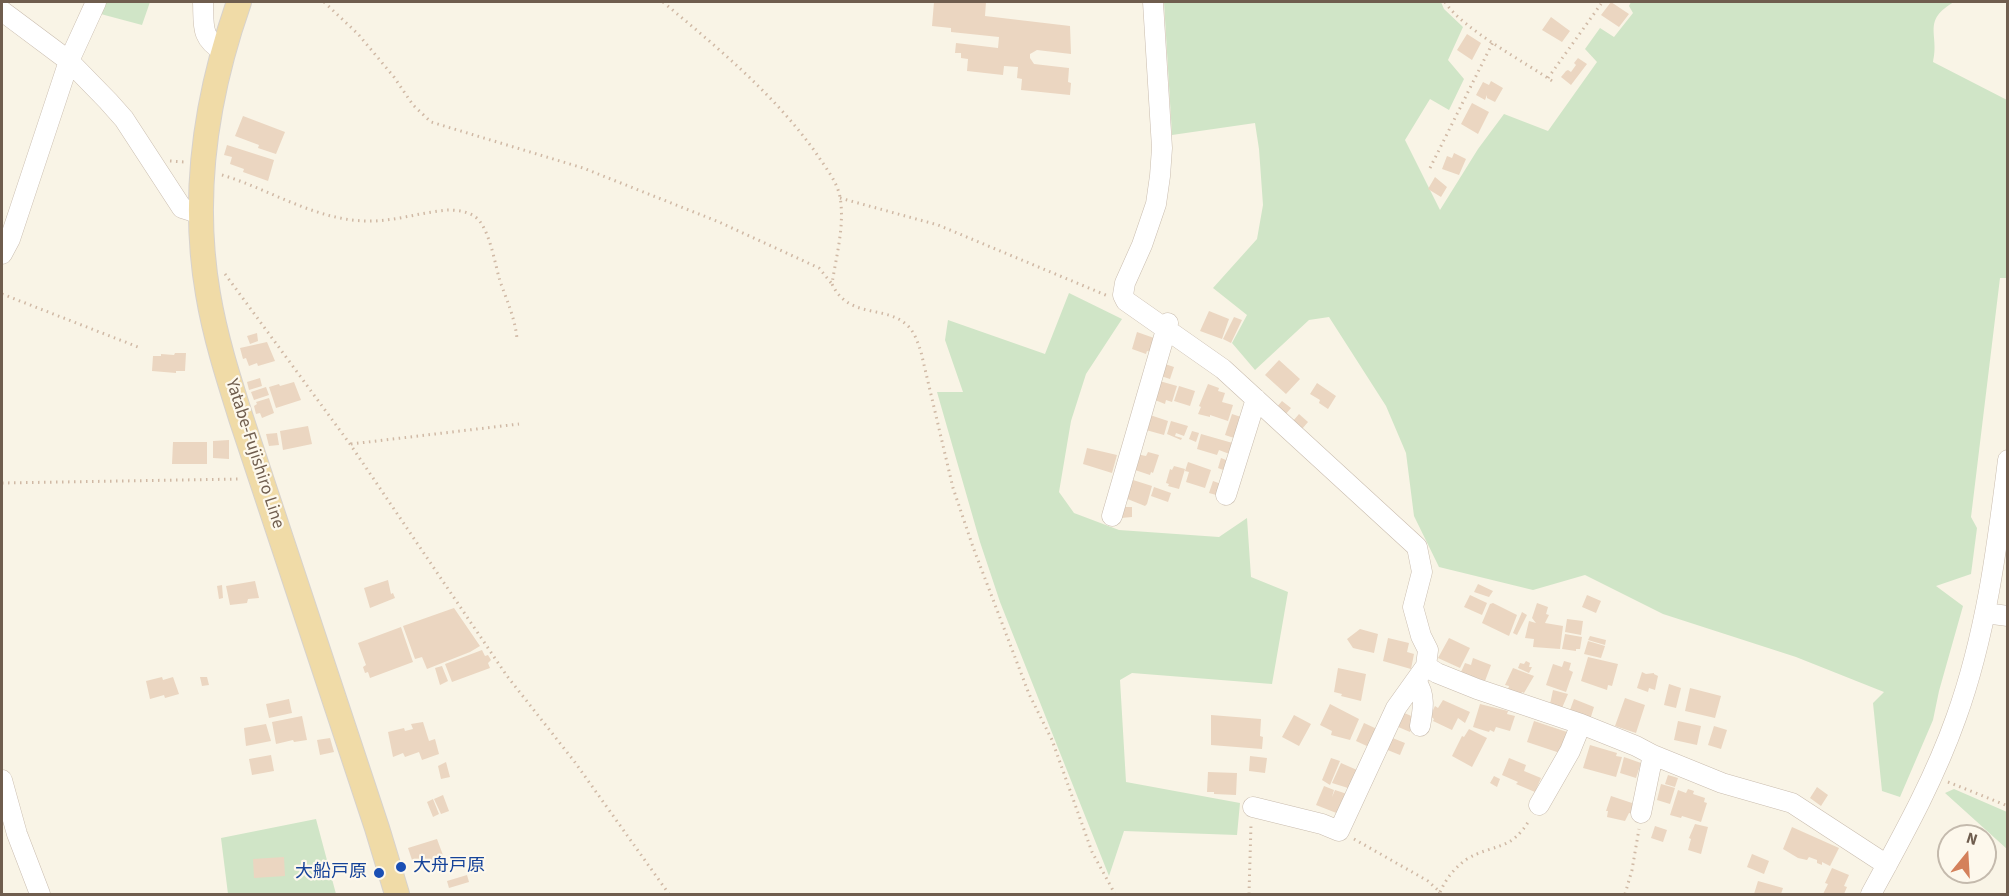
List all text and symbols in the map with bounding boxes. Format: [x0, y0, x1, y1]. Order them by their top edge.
street label: Yatabe-Fujishiro Line [220, 376, 288, 532]
north arrow [1937, 824, 1997, 884]
text: N [1963, 827, 1980, 851]
place label: 大舟戸原 [413, 856, 485, 878]
marker: 大舟戸原 [394, 860, 408, 874]
place label: 大船戸原 [295, 862, 367, 884]
marker: 大船戸原 [372, 866, 386, 880]

